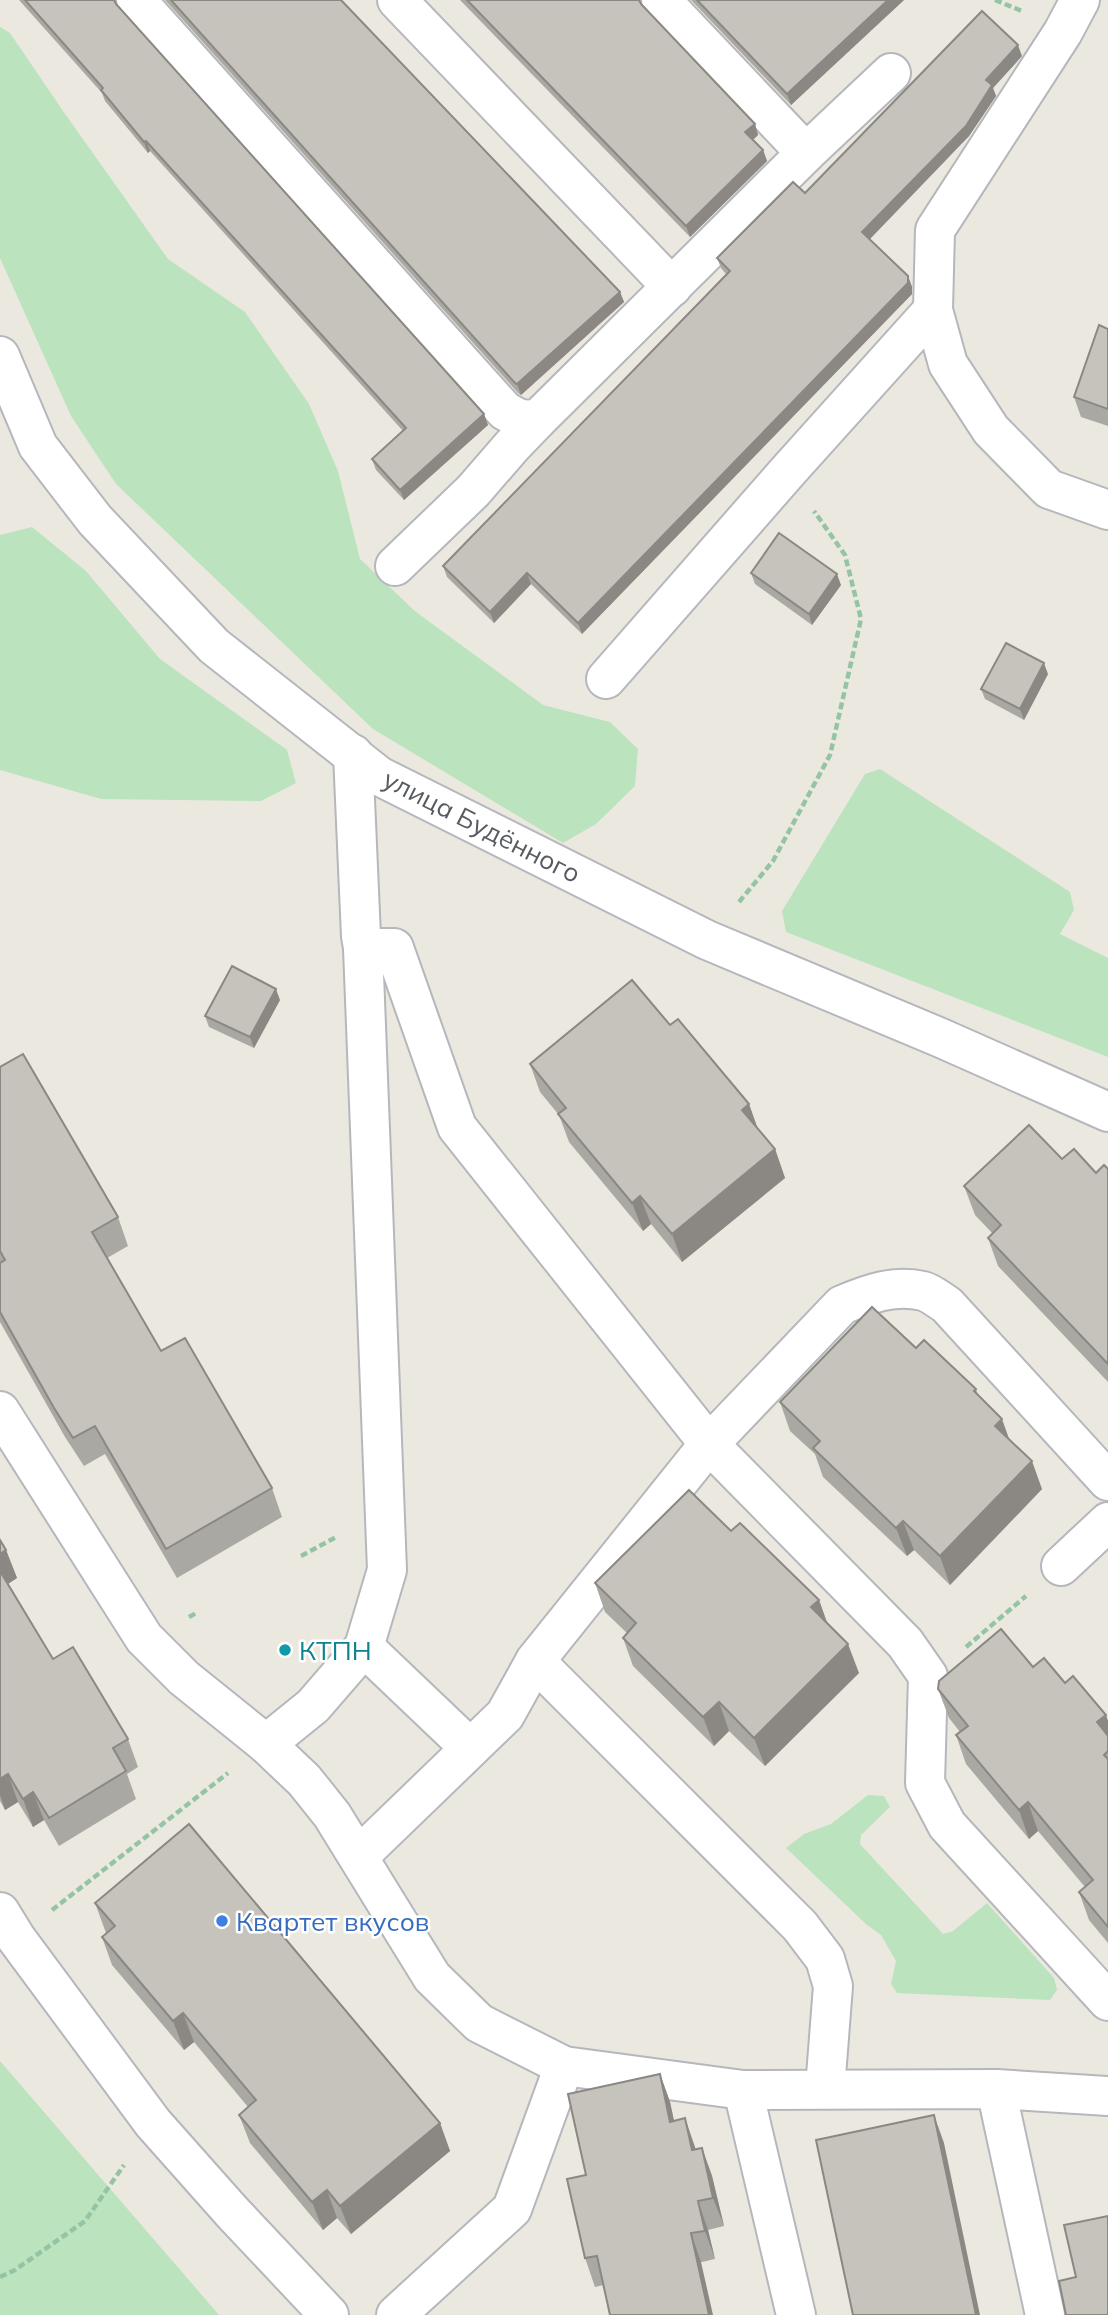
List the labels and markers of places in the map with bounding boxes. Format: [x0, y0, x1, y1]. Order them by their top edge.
place label: КТПН [299, 1634, 372, 1667]
marker: КТПН [277, 1642, 293, 1658]
place label: Квартет вкусов [236, 1905, 429, 1938]
marker: Квартет вкусов [214, 1913, 230, 1929]

